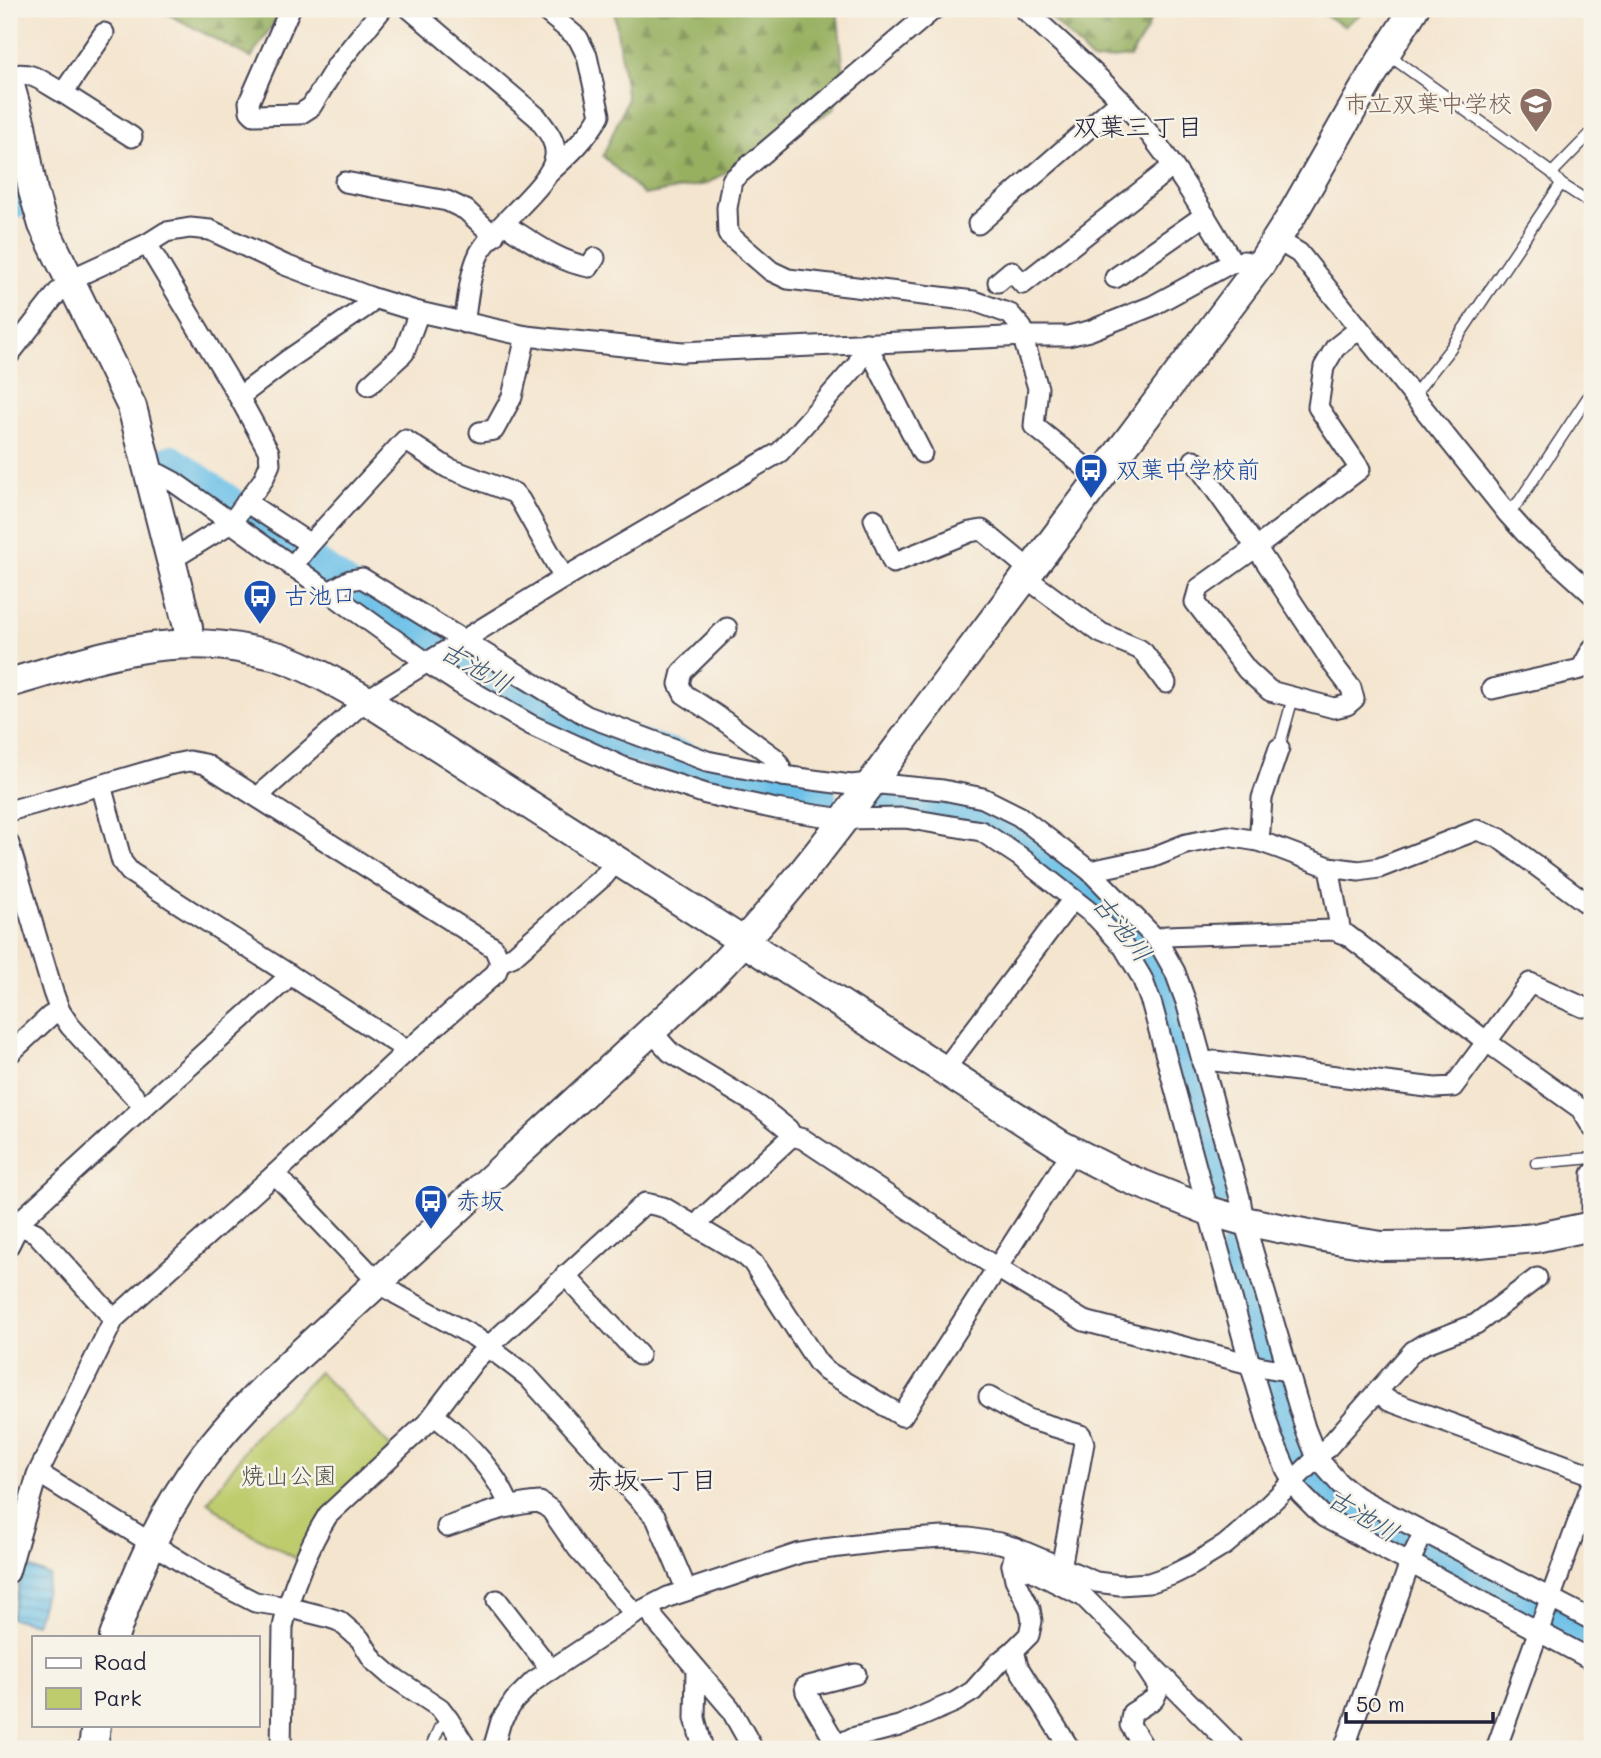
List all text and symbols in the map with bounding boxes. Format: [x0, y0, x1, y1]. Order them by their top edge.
school or university icon: 市立双葉中学校 [1517, 85, 1555, 134]
place label: 市立双葉中学校 [1344, 87, 1512, 118]
district label: 双葉三丁目 [1073, 109, 1203, 143]
bus stop icon: 双葉中学校前 [1072, 451, 1110, 500]
place label: 双葉中学校前 [1116, 453, 1260, 484]
bus stop icon: 古池口 [241, 577, 279, 626]
place label: 古池口 [284, 579, 356, 610]
water label: 古池川 [434, 632, 519, 700]
water label: 古池川 [1085, 886, 1160, 969]
bus stop icon: 赤坂 [412, 1182, 450, 1231]
place label: 赤坂 [456, 1184, 504, 1215]
park label: 焼山公園 [241, 1459, 337, 1490]
district label: 赤坂一丁目 [587, 1462, 717, 1496]
water label: 古池川 [1321, 1479, 1406, 1549]
legend [32, 1636, 259, 1726]
text: Road [94, 1648, 146, 1675]
scale bar [1346, 1681, 1492, 1725]
text: Park [94, 1684, 142, 1711]
text: 50 m [1356, 1690, 1405, 1717]

